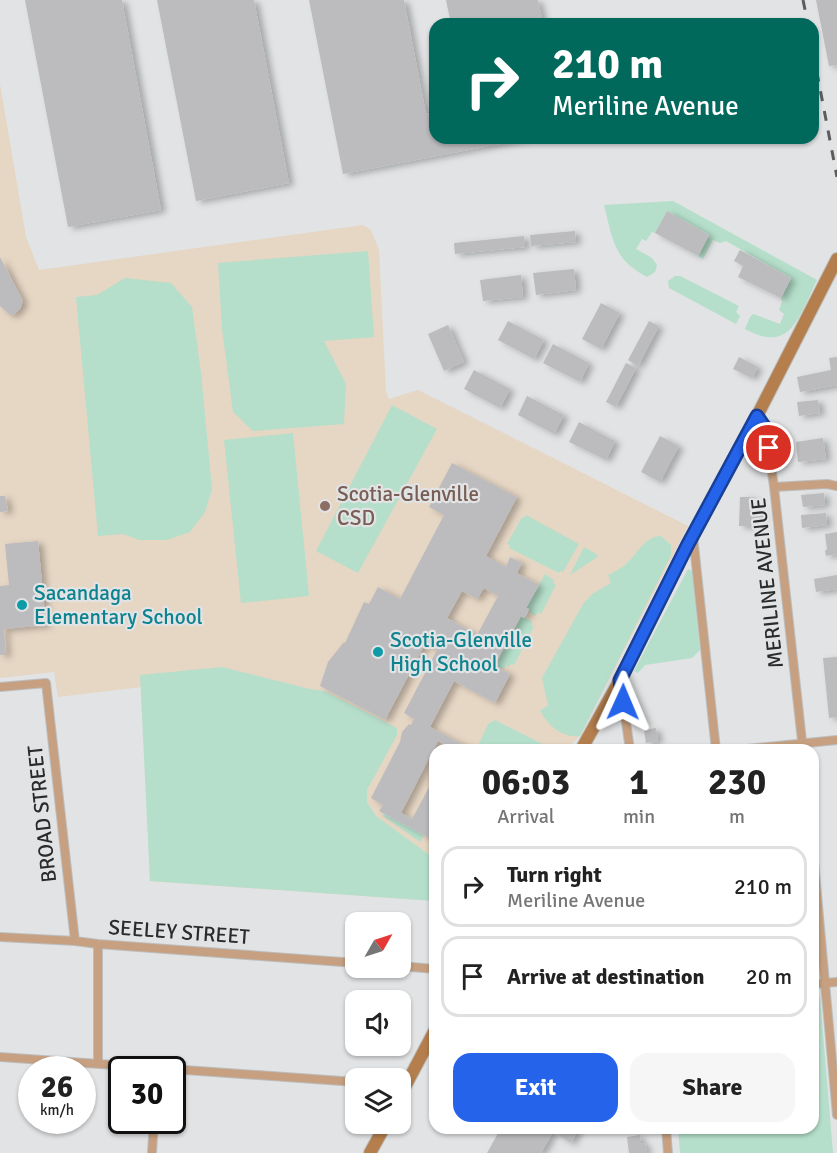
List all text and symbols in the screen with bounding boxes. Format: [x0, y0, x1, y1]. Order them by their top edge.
text: 210 m [552, 39, 663, 90]
icon: right [453, 42, 531, 120]
text: Meriline Avenue [552, 90, 739, 123]
pin [743, 422, 794, 473]
icon: arrive [752, 431, 785, 464]
place label: Scotia-Glenville CSD [337, 481, 479, 531]
street label: MERILINE AVENUE [745, 496, 789, 670]
marker: Scotia-Glenville CSD [318, 499, 332, 513]
place label: Sacandaga Elementary School [34, 580, 203, 630]
marker: Sacandaga Elementary School [15, 598, 29, 612]
place label: Scotia-Glenville High School [390, 627, 532, 677]
marker: Scotia-Glenville High School [371, 645, 385, 659]
position arrow [591, 670, 655, 734]
street label: BROAD STREET [22, 743, 62, 884]
text: 06:03 [482, 760, 570, 805]
text: 1 [629, 760, 649, 805]
text: 230 [708, 760, 766, 805]
text: Arrival [497, 804, 555, 829]
text: min [623, 804, 655, 829]
text: m [729, 804, 745, 829]
text: Turn right [507, 861, 602, 888]
icon: right [456, 870, 489, 903]
text: 210 m [734, 873, 792, 900]
text: Meriline Avenue [507, 888, 645, 913]
north arrow [345, 912, 411, 978]
map controls [345, 912, 411, 1134]
street label: SEELEY STREET [108, 914, 251, 950]
icon: arrive [456, 960, 489, 993]
text: Arrive at destination [507, 963, 704, 990]
text: 20 m [746, 963, 792, 990]
button: sound [345, 990, 411, 1056]
button: Exit [453, 1053, 618, 1122]
button: Share [630, 1053, 795, 1122]
speed limit sign: 30 [108, 1056, 186, 1134]
button: layers [345, 1068, 411, 1134]
text: 26 [41, 1069, 73, 1106]
text: km/h [40, 1101, 74, 1119]

